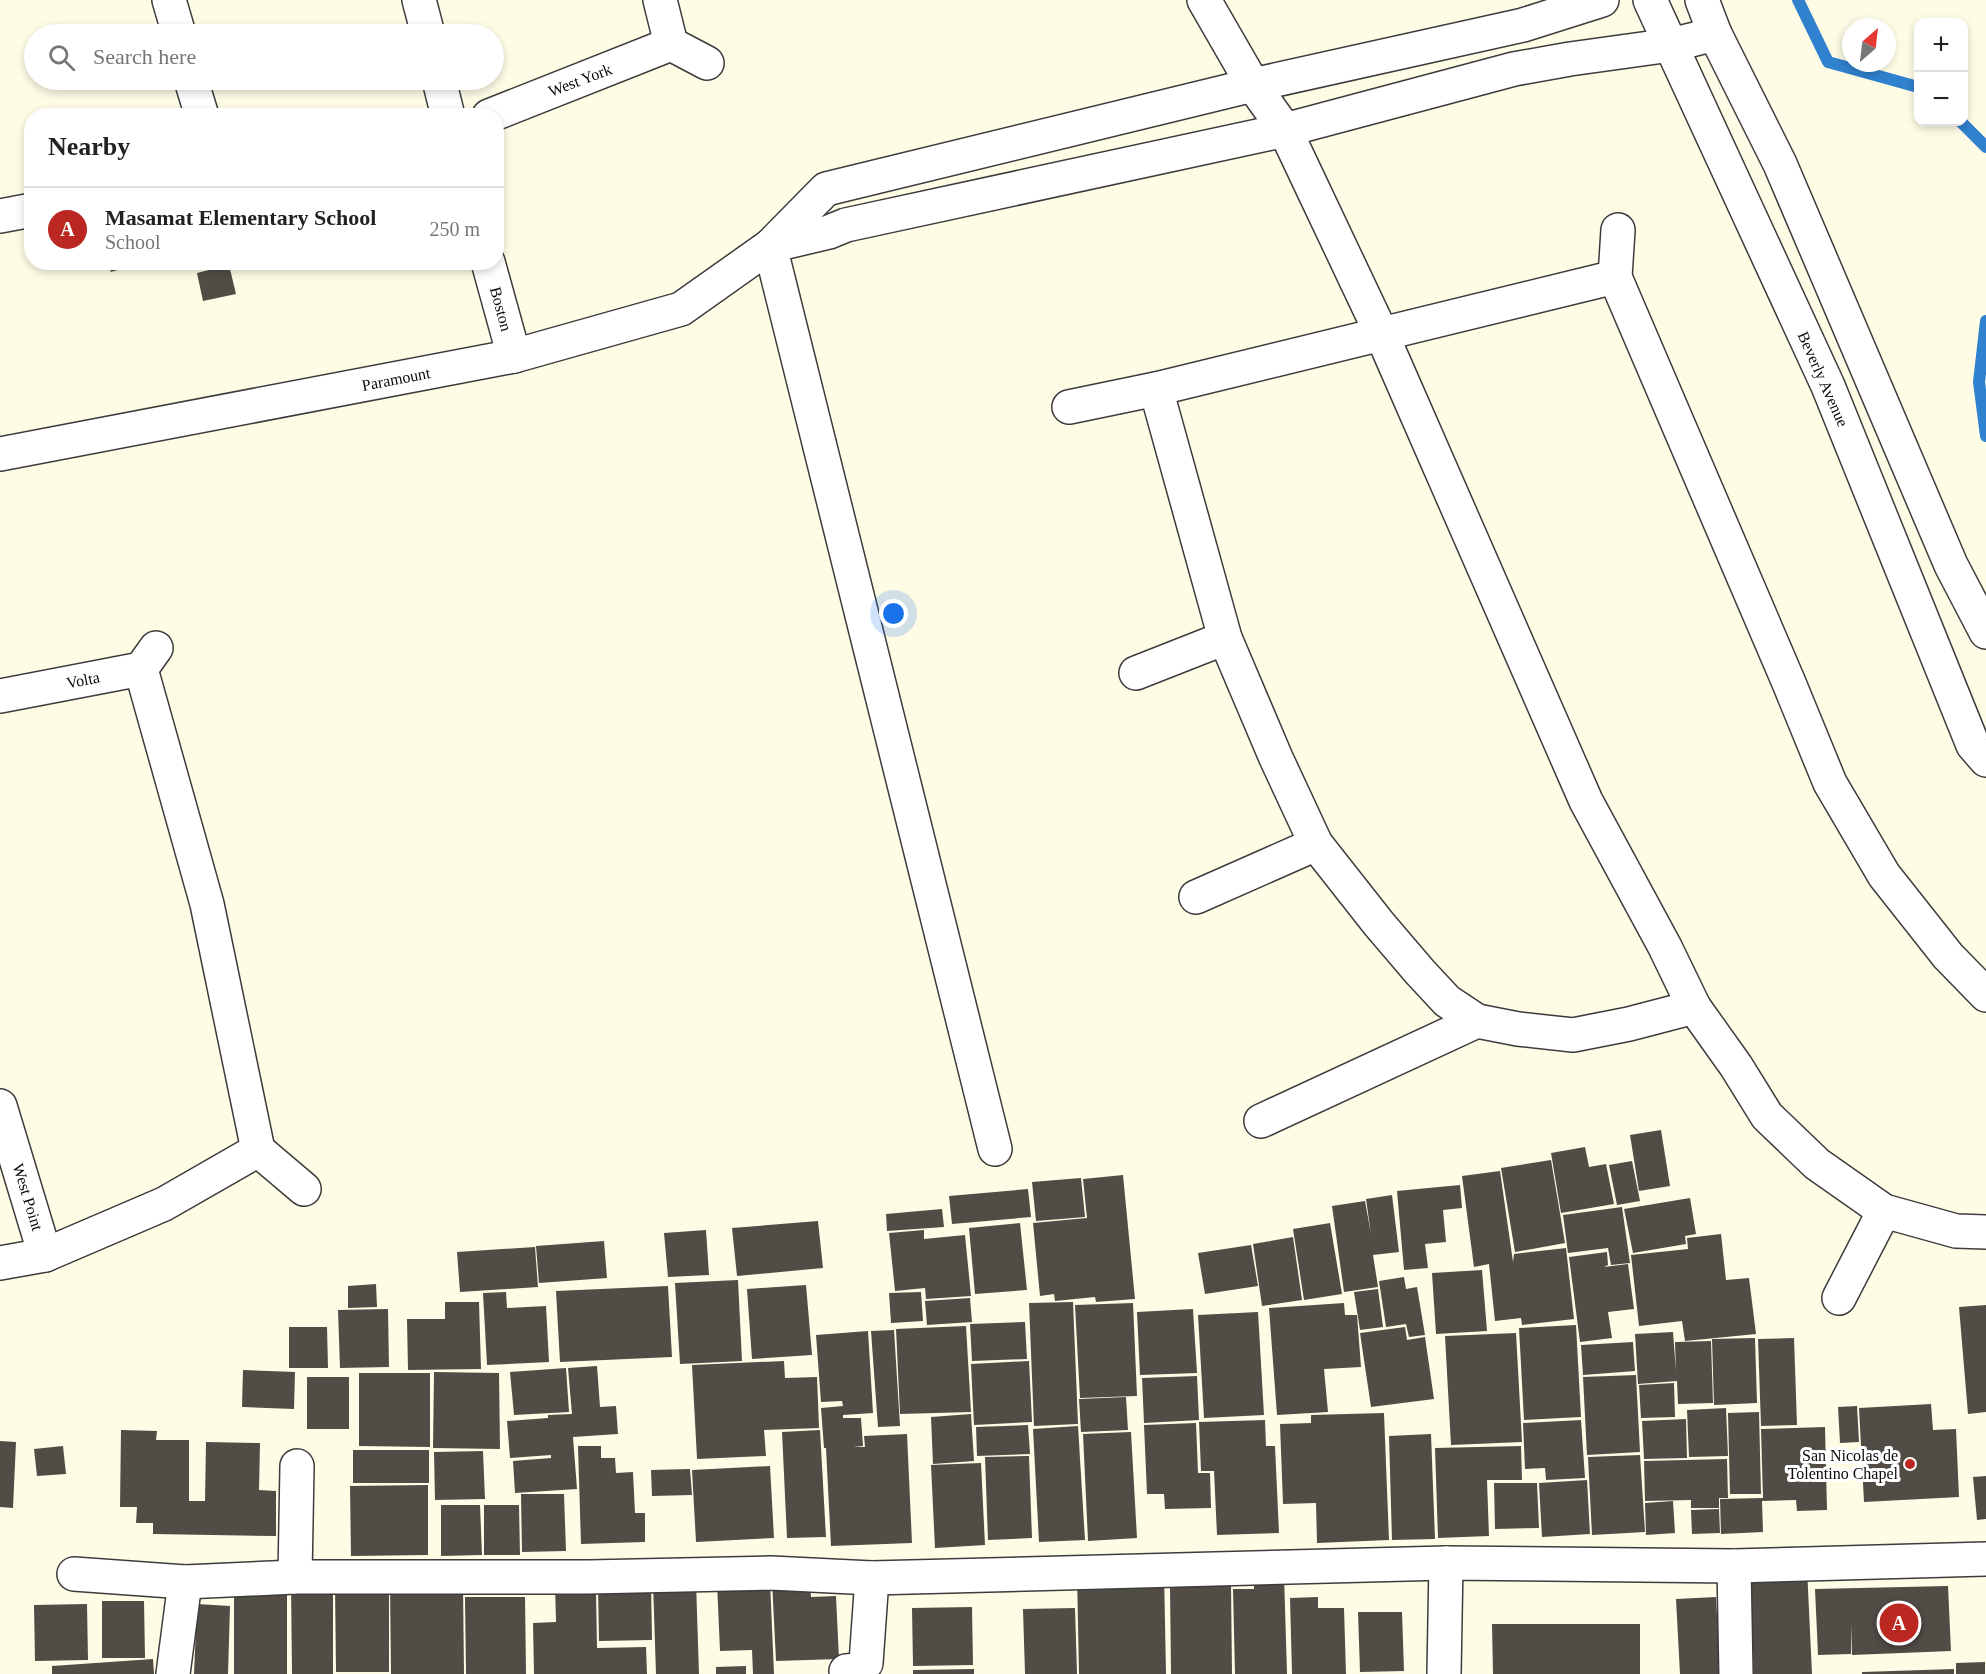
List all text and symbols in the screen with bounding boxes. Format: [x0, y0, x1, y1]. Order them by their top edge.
north arrow [1842, 18, 1896, 72]
map controls [1914, 18, 1968, 126]
button: + [1914, 18, 1968, 72]
search box [24, 24, 504, 90]
icon: search [45, 41, 78, 74]
text: Search here [93, 44, 196, 69]
street label: West York [546, 60, 614, 100]
button: − [1914, 72, 1968, 126]
text: Nearby [48, 132, 130, 161]
text: Masamat Elementary School [105, 205, 376, 230]
text: A [60, 218, 75, 240]
text: 250 m [429, 218, 480, 240]
text: School [105, 231, 161, 253]
street label: Boston [487, 285, 515, 333]
street label: Beverly Avenue [1794, 329, 1852, 430]
street label: Paramount [360, 364, 432, 394]
your location [879, 599, 908, 628]
street label: Volta [65, 668, 101, 692]
street label: West Point [10, 1161, 46, 1233]
place label: San Nicolas de Tolentino Chapel [1788, 1447, 1899, 1483]
marker: San Nicolas de Tolentino Chapel [1903, 1457, 1917, 1471]
pin: A [1880, 1600, 1918, 1646]

